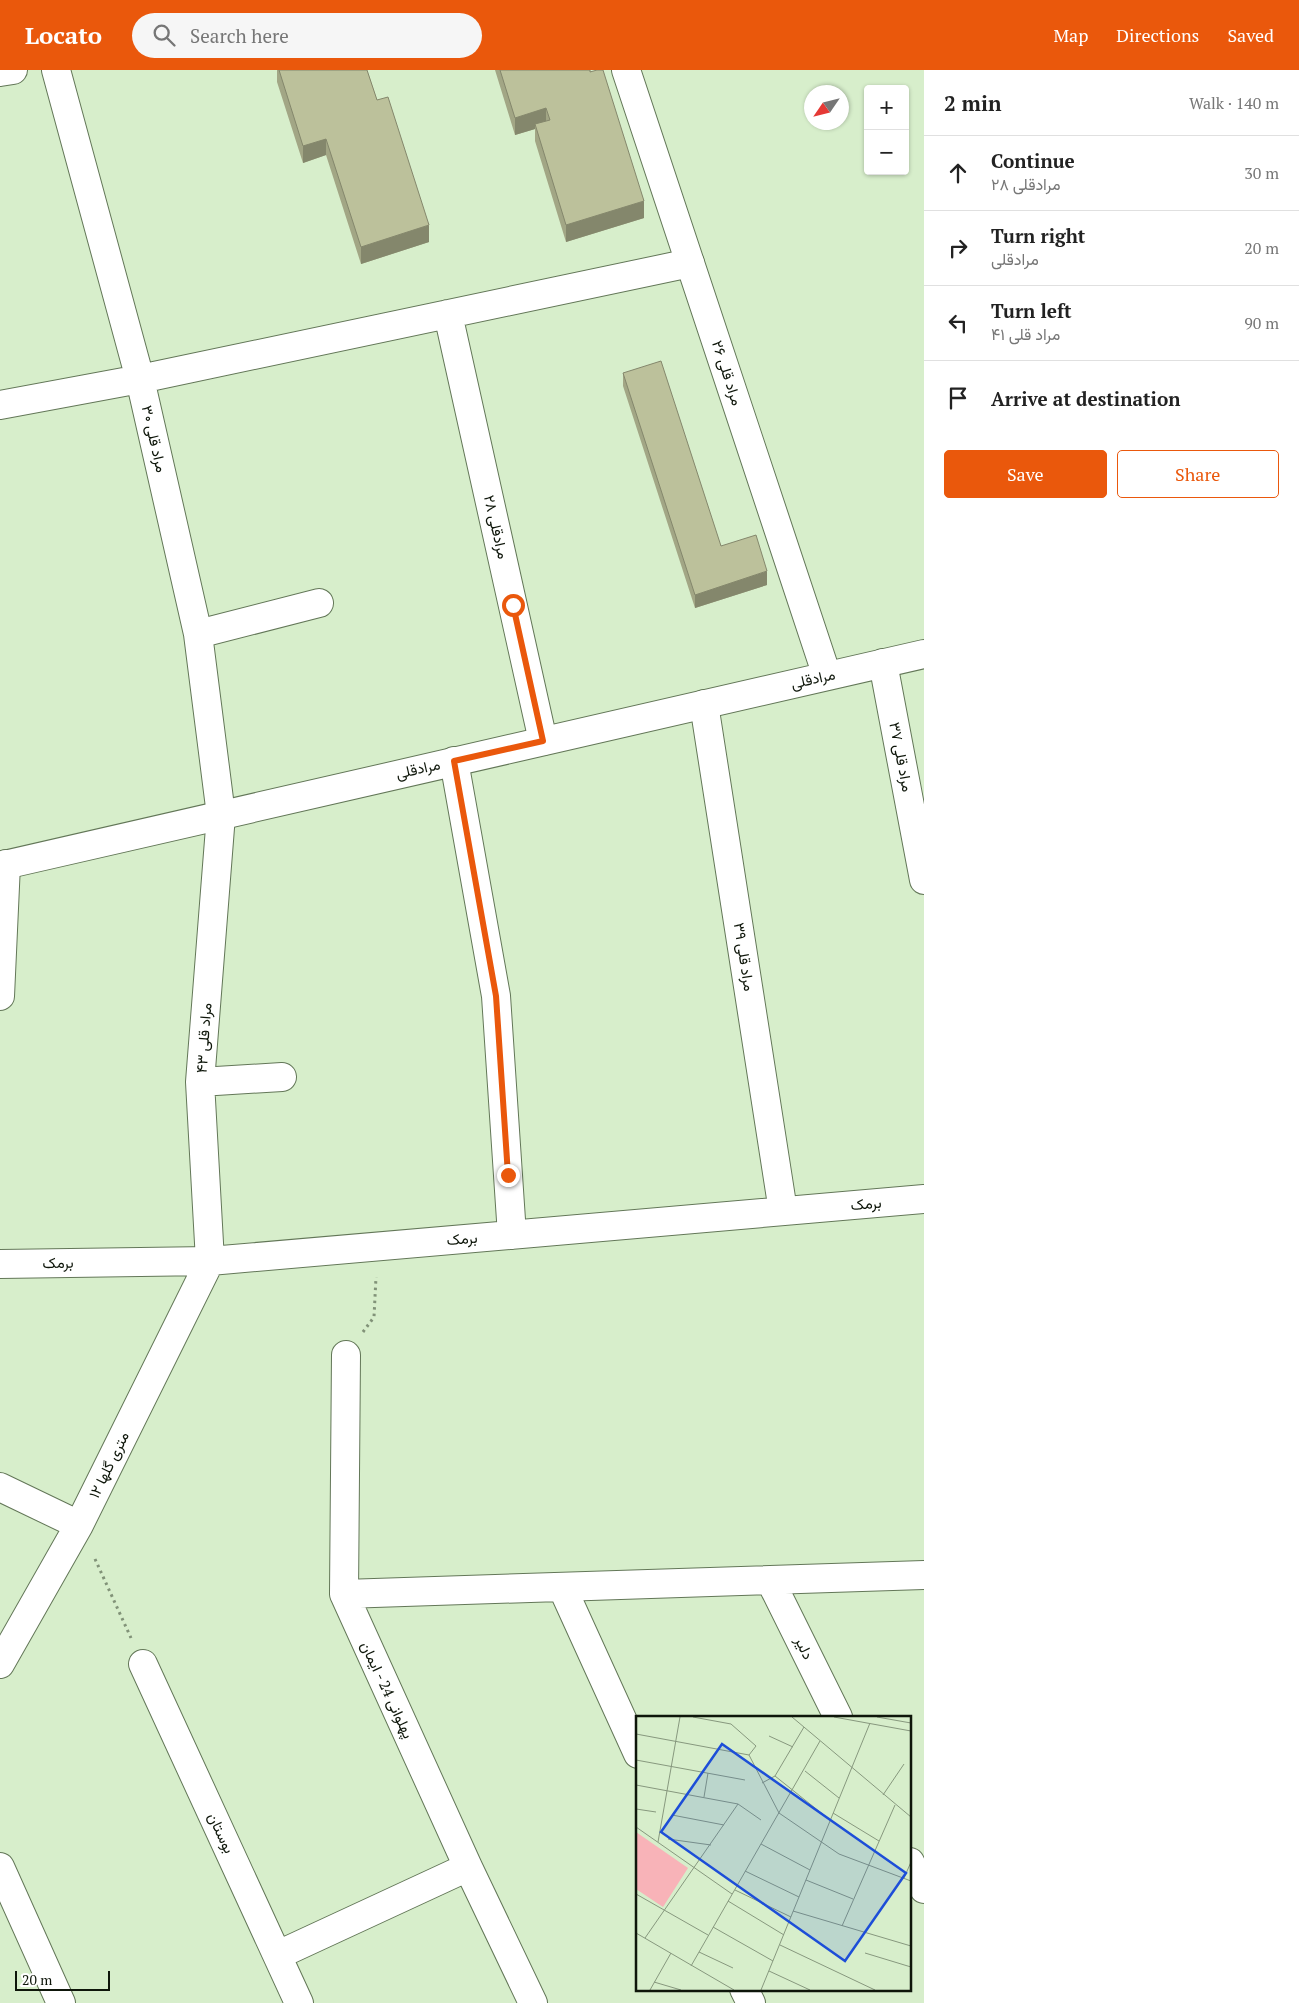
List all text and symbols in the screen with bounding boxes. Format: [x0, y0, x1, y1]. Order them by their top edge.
search box [132, 13, 482, 58]
text: Locato [25, 19, 102, 51]
icon: search [150, 21, 178, 49]
text: Search here [190, 23, 289, 48]
text: Map [1053, 23, 1088, 47]
text: Directions [1116, 23, 1199, 47]
text: Saved [1227, 23, 1274, 47]
north arrow [804, 85, 849, 130]
map controls [864, 85, 909, 175]
button: + [864, 85, 909, 130]
text: 2 min [944, 89, 1001, 117]
text: Walk · 140 m [1189, 92, 1279, 114]
button: − [864, 130, 909, 175]
text: Continue [991, 148, 1075, 173]
icon: ahead [944, 159, 972, 187]
text: 30 m [1244, 162, 1279, 184]
text: مرادقلی ۲۸ [991, 173, 1060, 195]
text: Turn right [991, 223, 1085, 248]
icon: right [944, 234, 972, 262]
text: 20 m [1244, 237, 1279, 259]
text: مرادقلی [991, 248, 1039, 270]
text: Turn left [991, 298, 1072, 323]
icon: left [944, 309, 972, 337]
text: 90 m [1244, 312, 1279, 334]
text: مراد قلی ۴۱ [991, 323, 1060, 345]
street label: مراد قلی ۲۶ [707, 338, 748, 408]
icon: arrive [944, 384, 972, 412]
text: Arrive at destination [991, 386, 1180, 411]
street label: مراد قلی ۳۰ [137, 403, 172, 475]
button: Save [944, 450, 1107, 498]
button: Share [1117, 450, 1279, 498]
street label: مرادقلی ۲۸ [479, 493, 514, 561]
route start [502, 594, 525, 617]
street label: مرادقلی [789, 663, 837, 694]
street label: مراد قلی ۳۷ [884, 720, 919, 794]
street label: مرادقلی [394, 753, 442, 784]
street label: مراد قلی ۳۹ [729, 921, 760, 993]
street label: مراد قلی ۴۳ [191, 1002, 216, 1074]
route end [497, 1164, 520, 1187]
street label: برمک [850, 1192, 882, 1214]
street label: برمک [446, 1227, 478, 1249]
street label: برمک [42, 1252, 74, 1272]
street label: ۱۲ متری گلها [83, 1428, 134, 1502]
street label: دلیر [790, 1632, 819, 1662]
street label: پهلوانی 24 - ایمان [356, 1638, 419, 1742]
inset map [636, 1716, 912, 1990]
street label: بوستان [204, 1809, 240, 1856]
scale bar [15, 1968, 110, 1991]
text: 20 m [22, 1970, 52, 1989]

